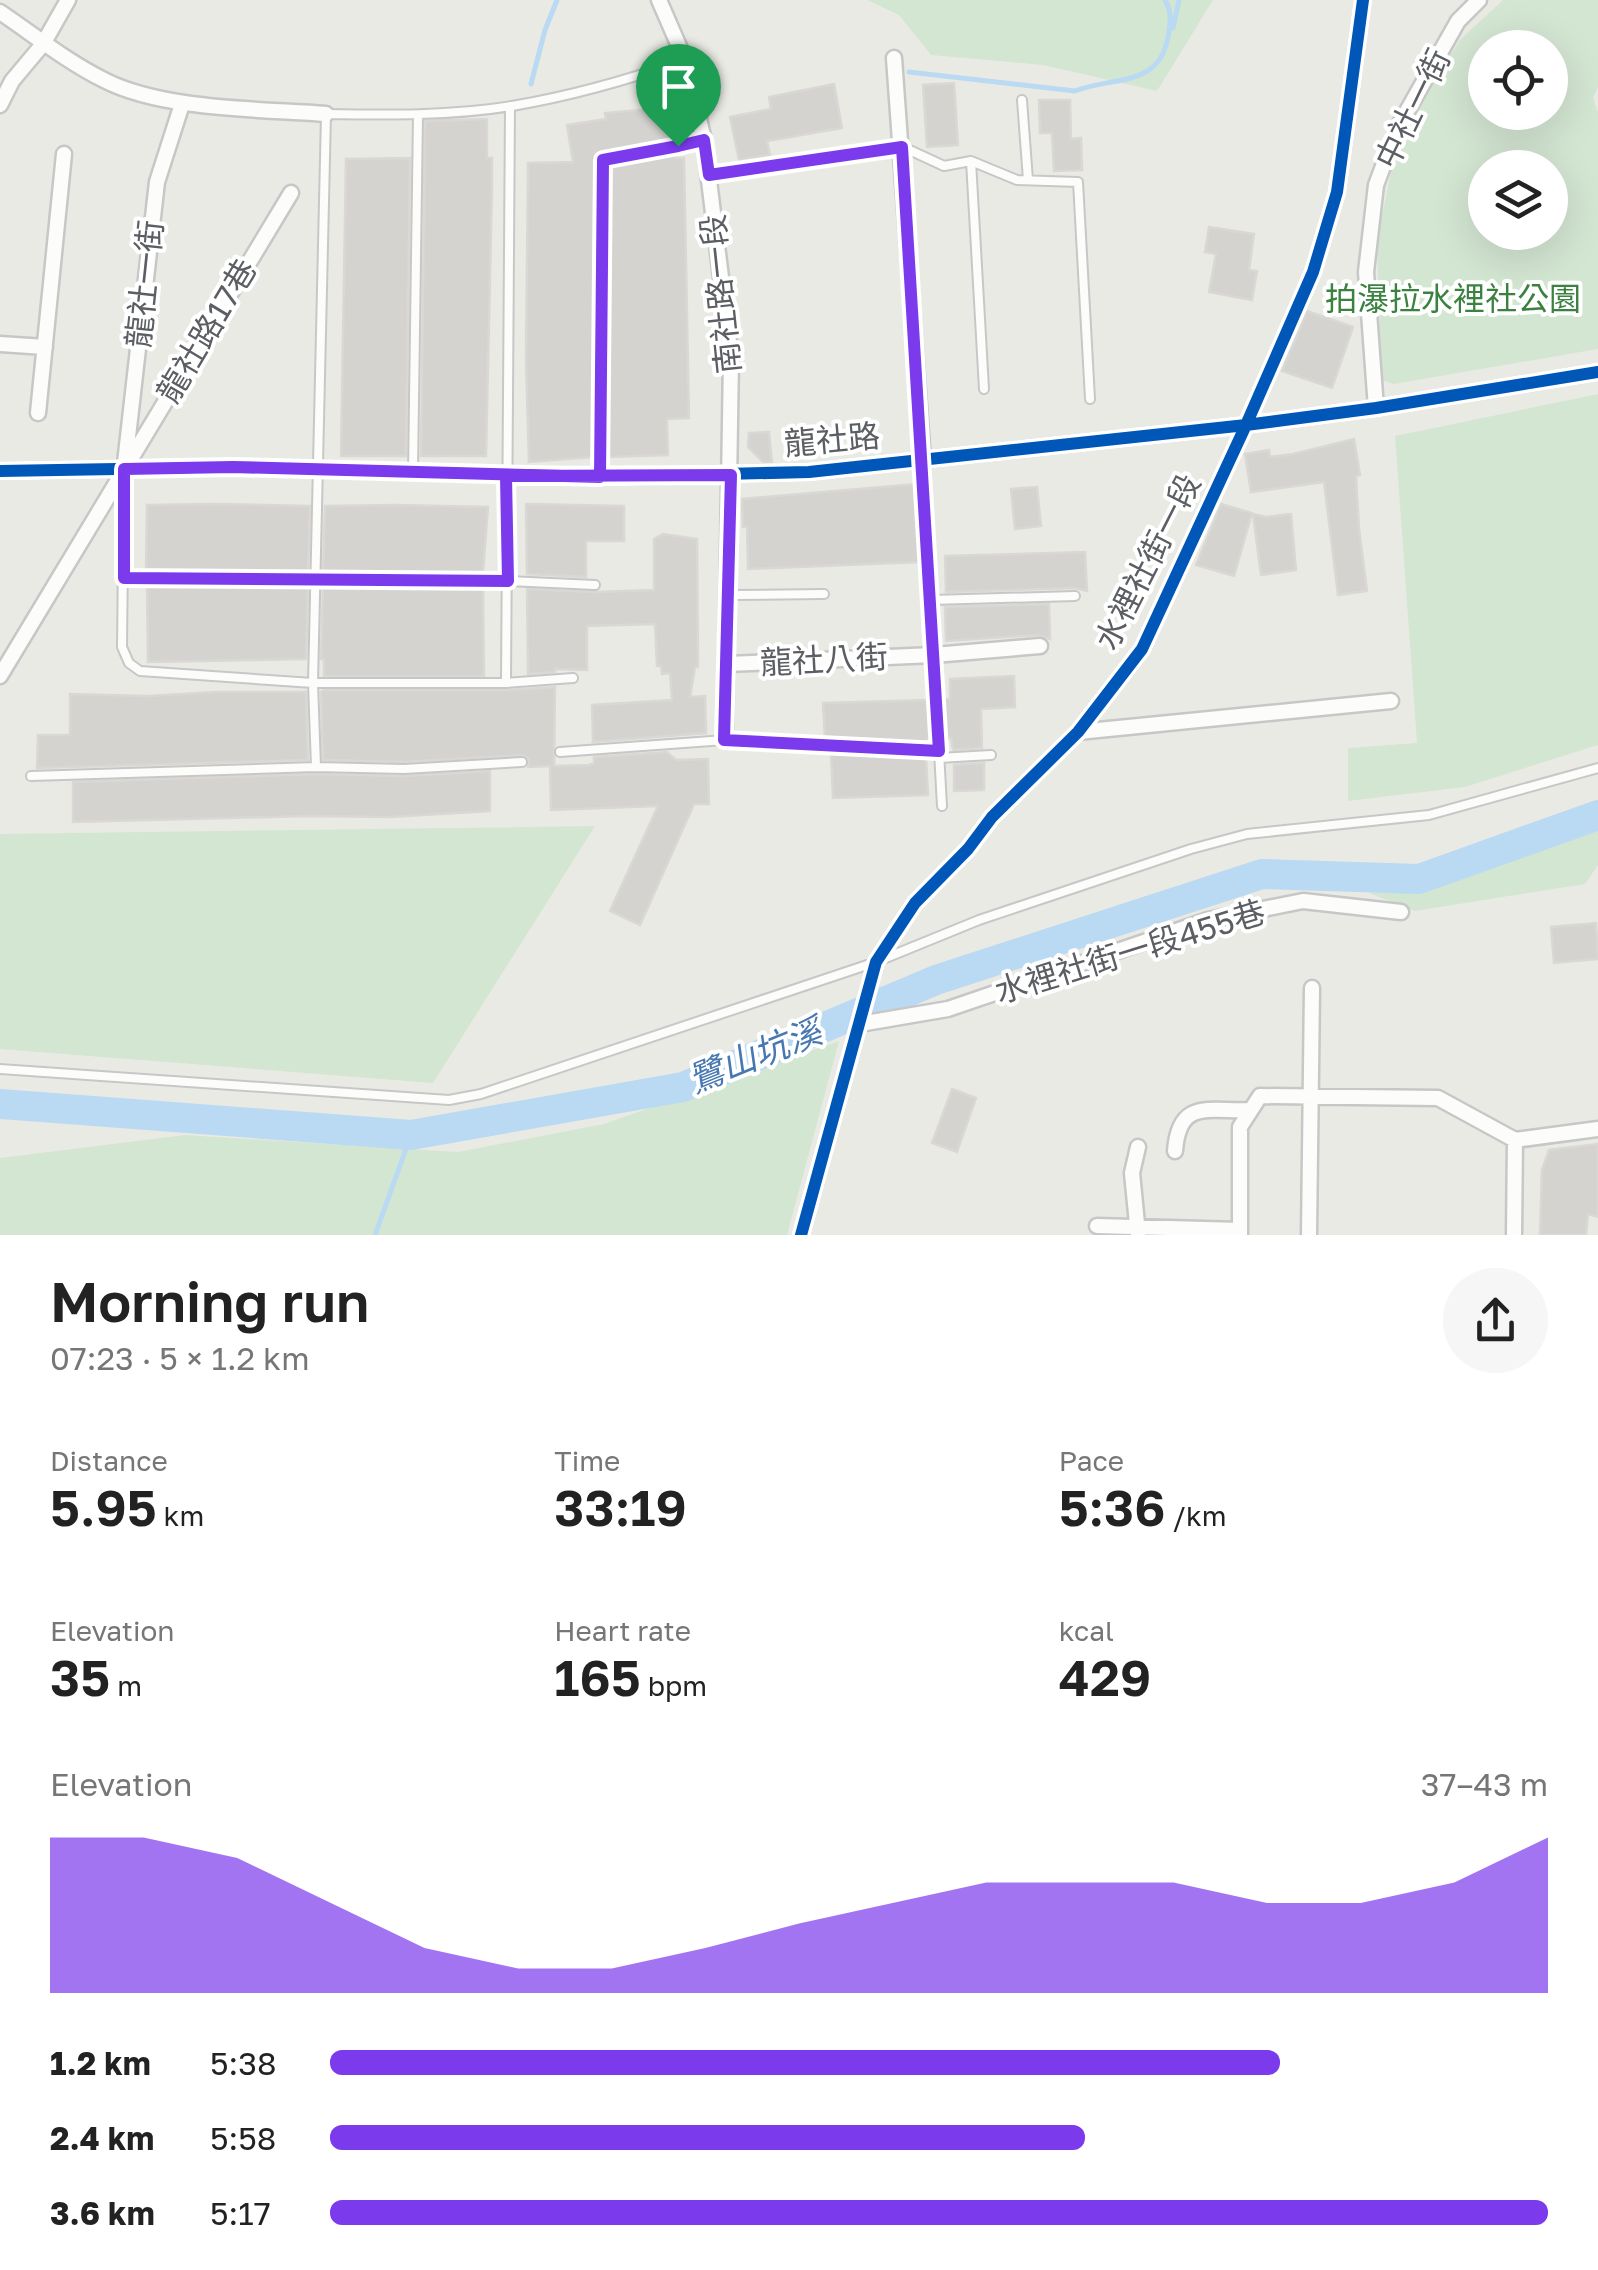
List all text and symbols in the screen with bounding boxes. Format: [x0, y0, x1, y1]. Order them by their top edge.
map controls [1468, 30, 1568, 250]
button: locate [1468, 30, 1568, 130]
street label: 中社一街 [1367, 43, 1457, 174]
pin [636, 44, 721, 147]
icon: arrive [651, 59, 706, 114]
button: layers [1468, 150, 1568, 250]
street label: 南社路一段 [693, 213, 747, 376]
street label: 龍社一街 [118, 218, 170, 350]
street label: 龍社路17巷 [149, 252, 264, 409]
park label: 拍瀑拉水裡社公園 [1325, 279, 1581, 317]
street label: 龍社路 [782, 416, 881, 462]
street label: 水裡社街一段 [1087, 467, 1208, 656]
street label: 龍社八街 [759, 637, 889, 681]
street label: 水裡社街一段455巷 [990, 892, 1269, 1010]
water label: 鷺山坑溪 [682, 1008, 832, 1101]
text: Morning run [50, 1268, 369, 1334]
button: share [1443, 1268, 1548, 1373]
text: 07:23 · 5 × 1.2 km [50, 1339, 310, 1377]
text: Distance [50, 1444, 168, 1477]
text: Time [554, 1444, 620, 1477]
text: Pace [1059, 1444, 1124, 1477]
text: 5.95 [50, 1477, 157, 1537]
text: 33:19 [554, 1477, 687, 1537]
text: 5:36 [1059, 1477, 1166, 1537]
text: km [157, 1499, 204, 1532]
text: /km [1166, 1499, 1227, 1532]
text: Elevation [50, 1614, 175, 1647]
text: Heart rate [554, 1614, 691, 1647]
text: kcal [1059, 1614, 1114, 1647]
text: 35 [50, 1647, 110, 1707]
text: 165 [554, 1647, 641, 1707]
text: 429 [1059, 1647, 1151, 1707]
text: m [110, 1669, 142, 1702]
text: bpm [641, 1669, 707, 1702]
text: Elevation [50, 1765, 192, 1803]
text: 37–43 m [1421, 1765, 1548, 1803]
text: 1.2 km [50, 2044, 151, 2082]
text: 5:38 [210, 2044, 276, 2082]
text: 2.4 km [50, 2119, 154, 2157]
text: 5:58 [210, 2119, 276, 2157]
text: 3.6 km [50, 2194, 155, 2232]
text: 5:17 [210, 2194, 271, 2232]

